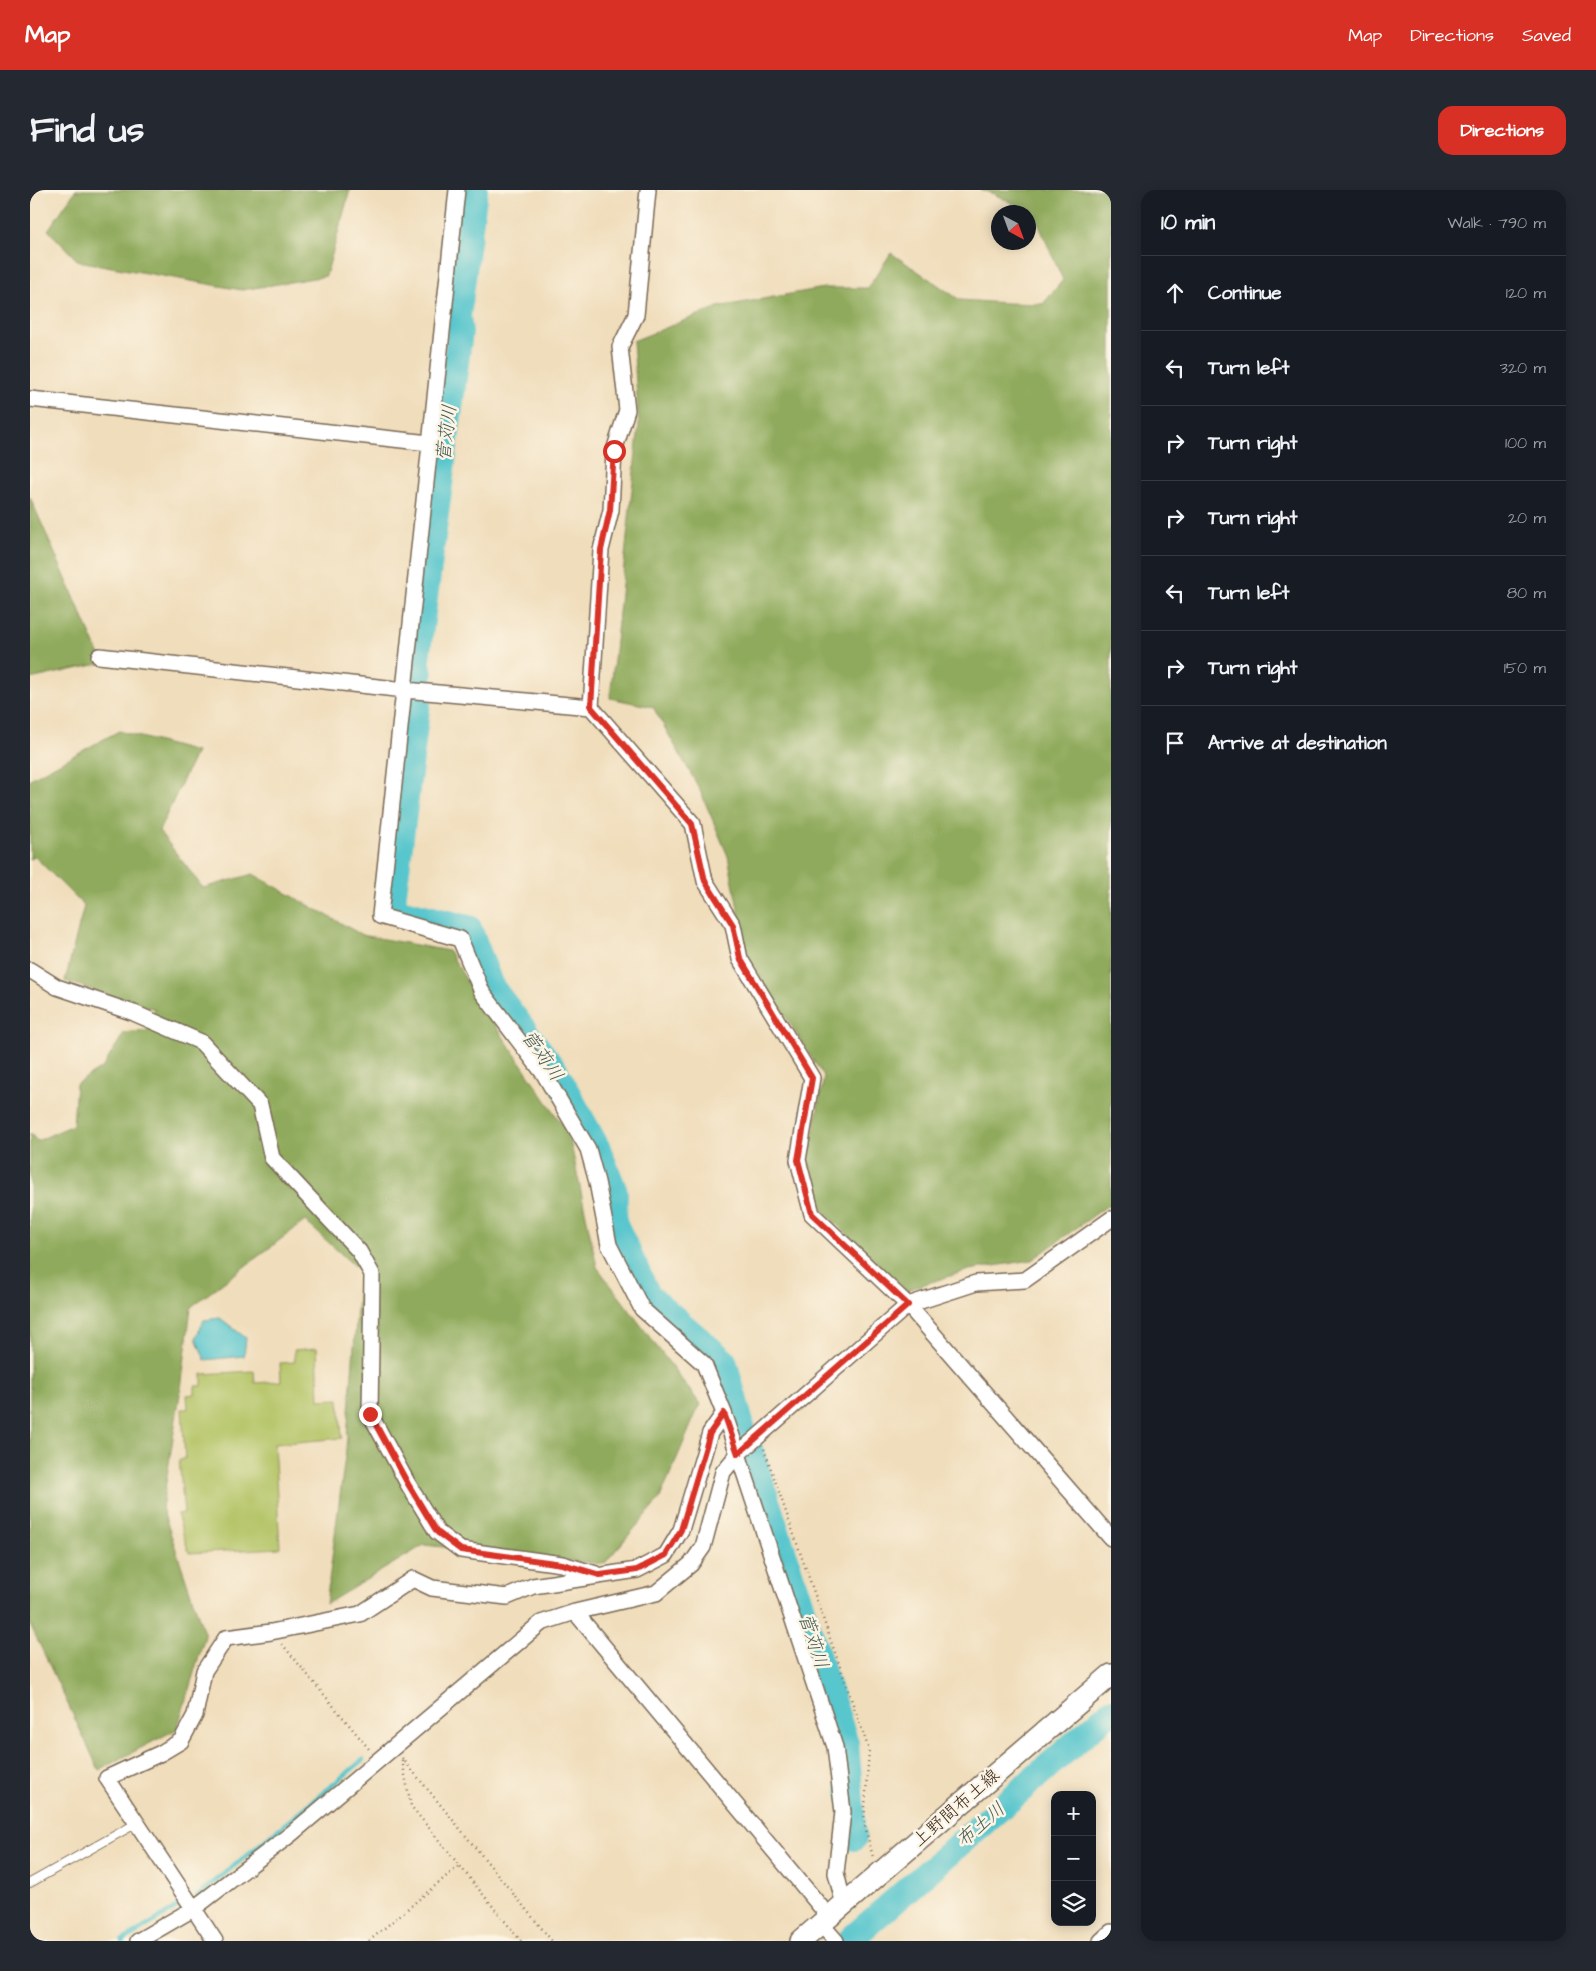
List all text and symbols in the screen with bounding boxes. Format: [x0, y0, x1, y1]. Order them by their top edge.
text: Map [25, 18, 70, 52]
text: Map [1348, 23, 1382, 48]
text: Directions [1410, 23, 1494, 48]
text: Saved [1522, 23, 1571, 48]
text: Find us [30, 106, 144, 155]
button: Directions [1438, 106, 1566, 155]
north arrow [991, 205, 1036, 250]
text: 10 min [1161, 208, 1215, 237]
text: Walk · 790 m [1448, 212, 1546, 234]
icon: ahead [1161, 279, 1189, 307]
text: Continue [1208, 280, 1282, 307]
text: 120 m [1506, 282, 1546, 304]
icon: left [1161, 354, 1189, 382]
text: Turn left [1208, 355, 1289, 382]
text: 320 m [1500, 357, 1546, 379]
water label: 菅苅川 [430, 403, 464, 463]
icon: right [1161, 429, 1189, 457]
text: Turn right [1208, 430, 1297, 457]
text: 100 m [1505, 432, 1546, 454]
route start [603, 440, 626, 463]
icon: right [1161, 504, 1189, 532]
text: Turn right [1208, 505, 1297, 532]
text: 20 m [1508, 507, 1546, 529]
icon: left [1161, 579, 1189, 607]
text: Turn left [1208, 580, 1289, 607]
text: 80 m [1507, 582, 1546, 604]
icon: right [1161, 654, 1189, 682]
text: Turn right [1208, 655, 1297, 682]
text: 150 m [1504, 657, 1546, 679]
icon: arrive [1161, 729, 1189, 757]
text: Arrive at destination [1208, 730, 1387, 757]
water label: 菅苅川 [515, 1025, 569, 1087]
route end [359, 1403, 382, 1426]
water label: 菅苅川 [791, 1610, 835, 1672]
street label: 上野間布土線 [907, 1763, 1005, 1853]
map controls [1051, 1791, 1096, 1926]
button: + [1051, 1791, 1096, 1836]
water label: 布土川 [951, 1796, 1011, 1854]
button: − [1051, 1836, 1096, 1881]
button: layers [1051, 1881, 1096, 1926]

